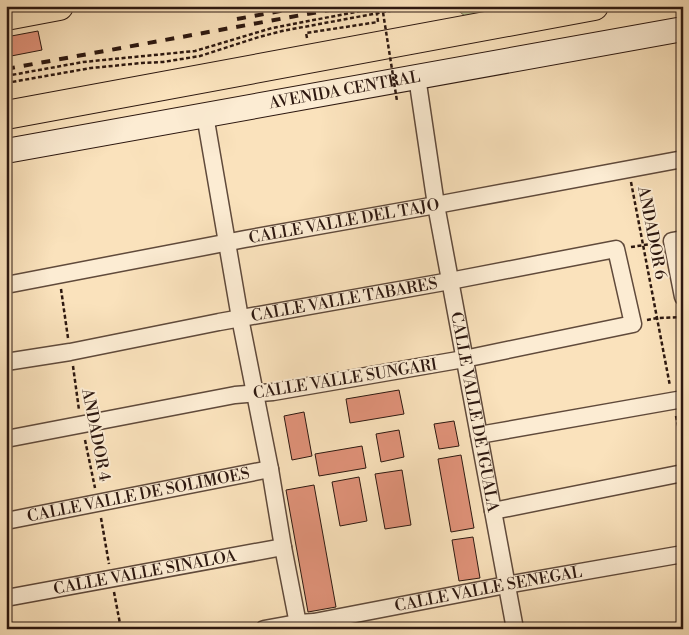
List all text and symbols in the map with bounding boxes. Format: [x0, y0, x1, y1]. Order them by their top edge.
street label: AVENIDA CENTRAL [266, 66, 422, 114]
street label: ANDADOR 6 [633, 184, 671, 282]
street label: CALLE VALLE DEL TAJO [247, 195, 441, 248]
street label: CALLE VALLE TABARES [249, 273, 439, 326]
street label: CALLE VALLE DE IGUALA [446, 310, 503, 515]
street label: CALLE VALLE SUNGARI [252, 355, 438, 403]
street label: ANDADOR 4 [77, 386, 115, 484]
street label: CALLE VALLE DE SOLIMOES [25, 463, 251, 527]
street label: CALLE VALLE SINALOA [52, 546, 239, 599]
street label: CALLE VALLE SENEGAL [393, 562, 584, 616]

